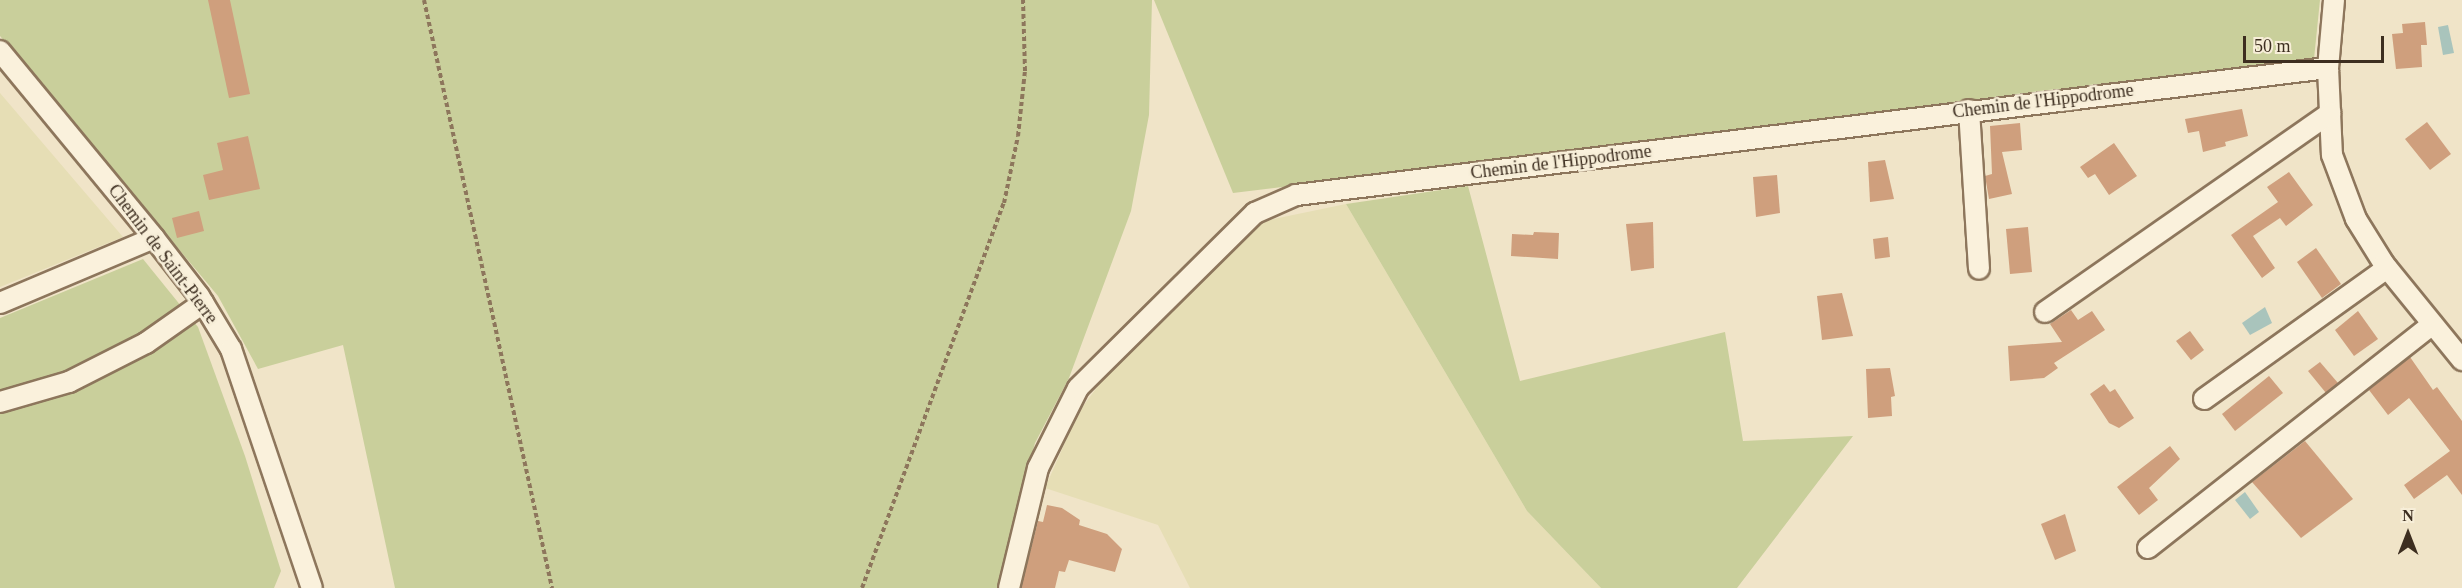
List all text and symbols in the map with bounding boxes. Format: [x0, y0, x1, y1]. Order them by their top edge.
scale bar [2246, 24, 2387, 62]
text: 50 m [2254, 36, 2291, 56]
street label: Chemin de l'Hippodrome [1951, 79, 2135, 123]
street label: Chemin de l'Hippodrome [1469, 140, 1653, 184]
street label: Chemin de Saint-Pierre [104, 180, 222, 328]
north arrow [2378, 504, 2438, 564]
text: N [2402, 507, 2414, 524]

